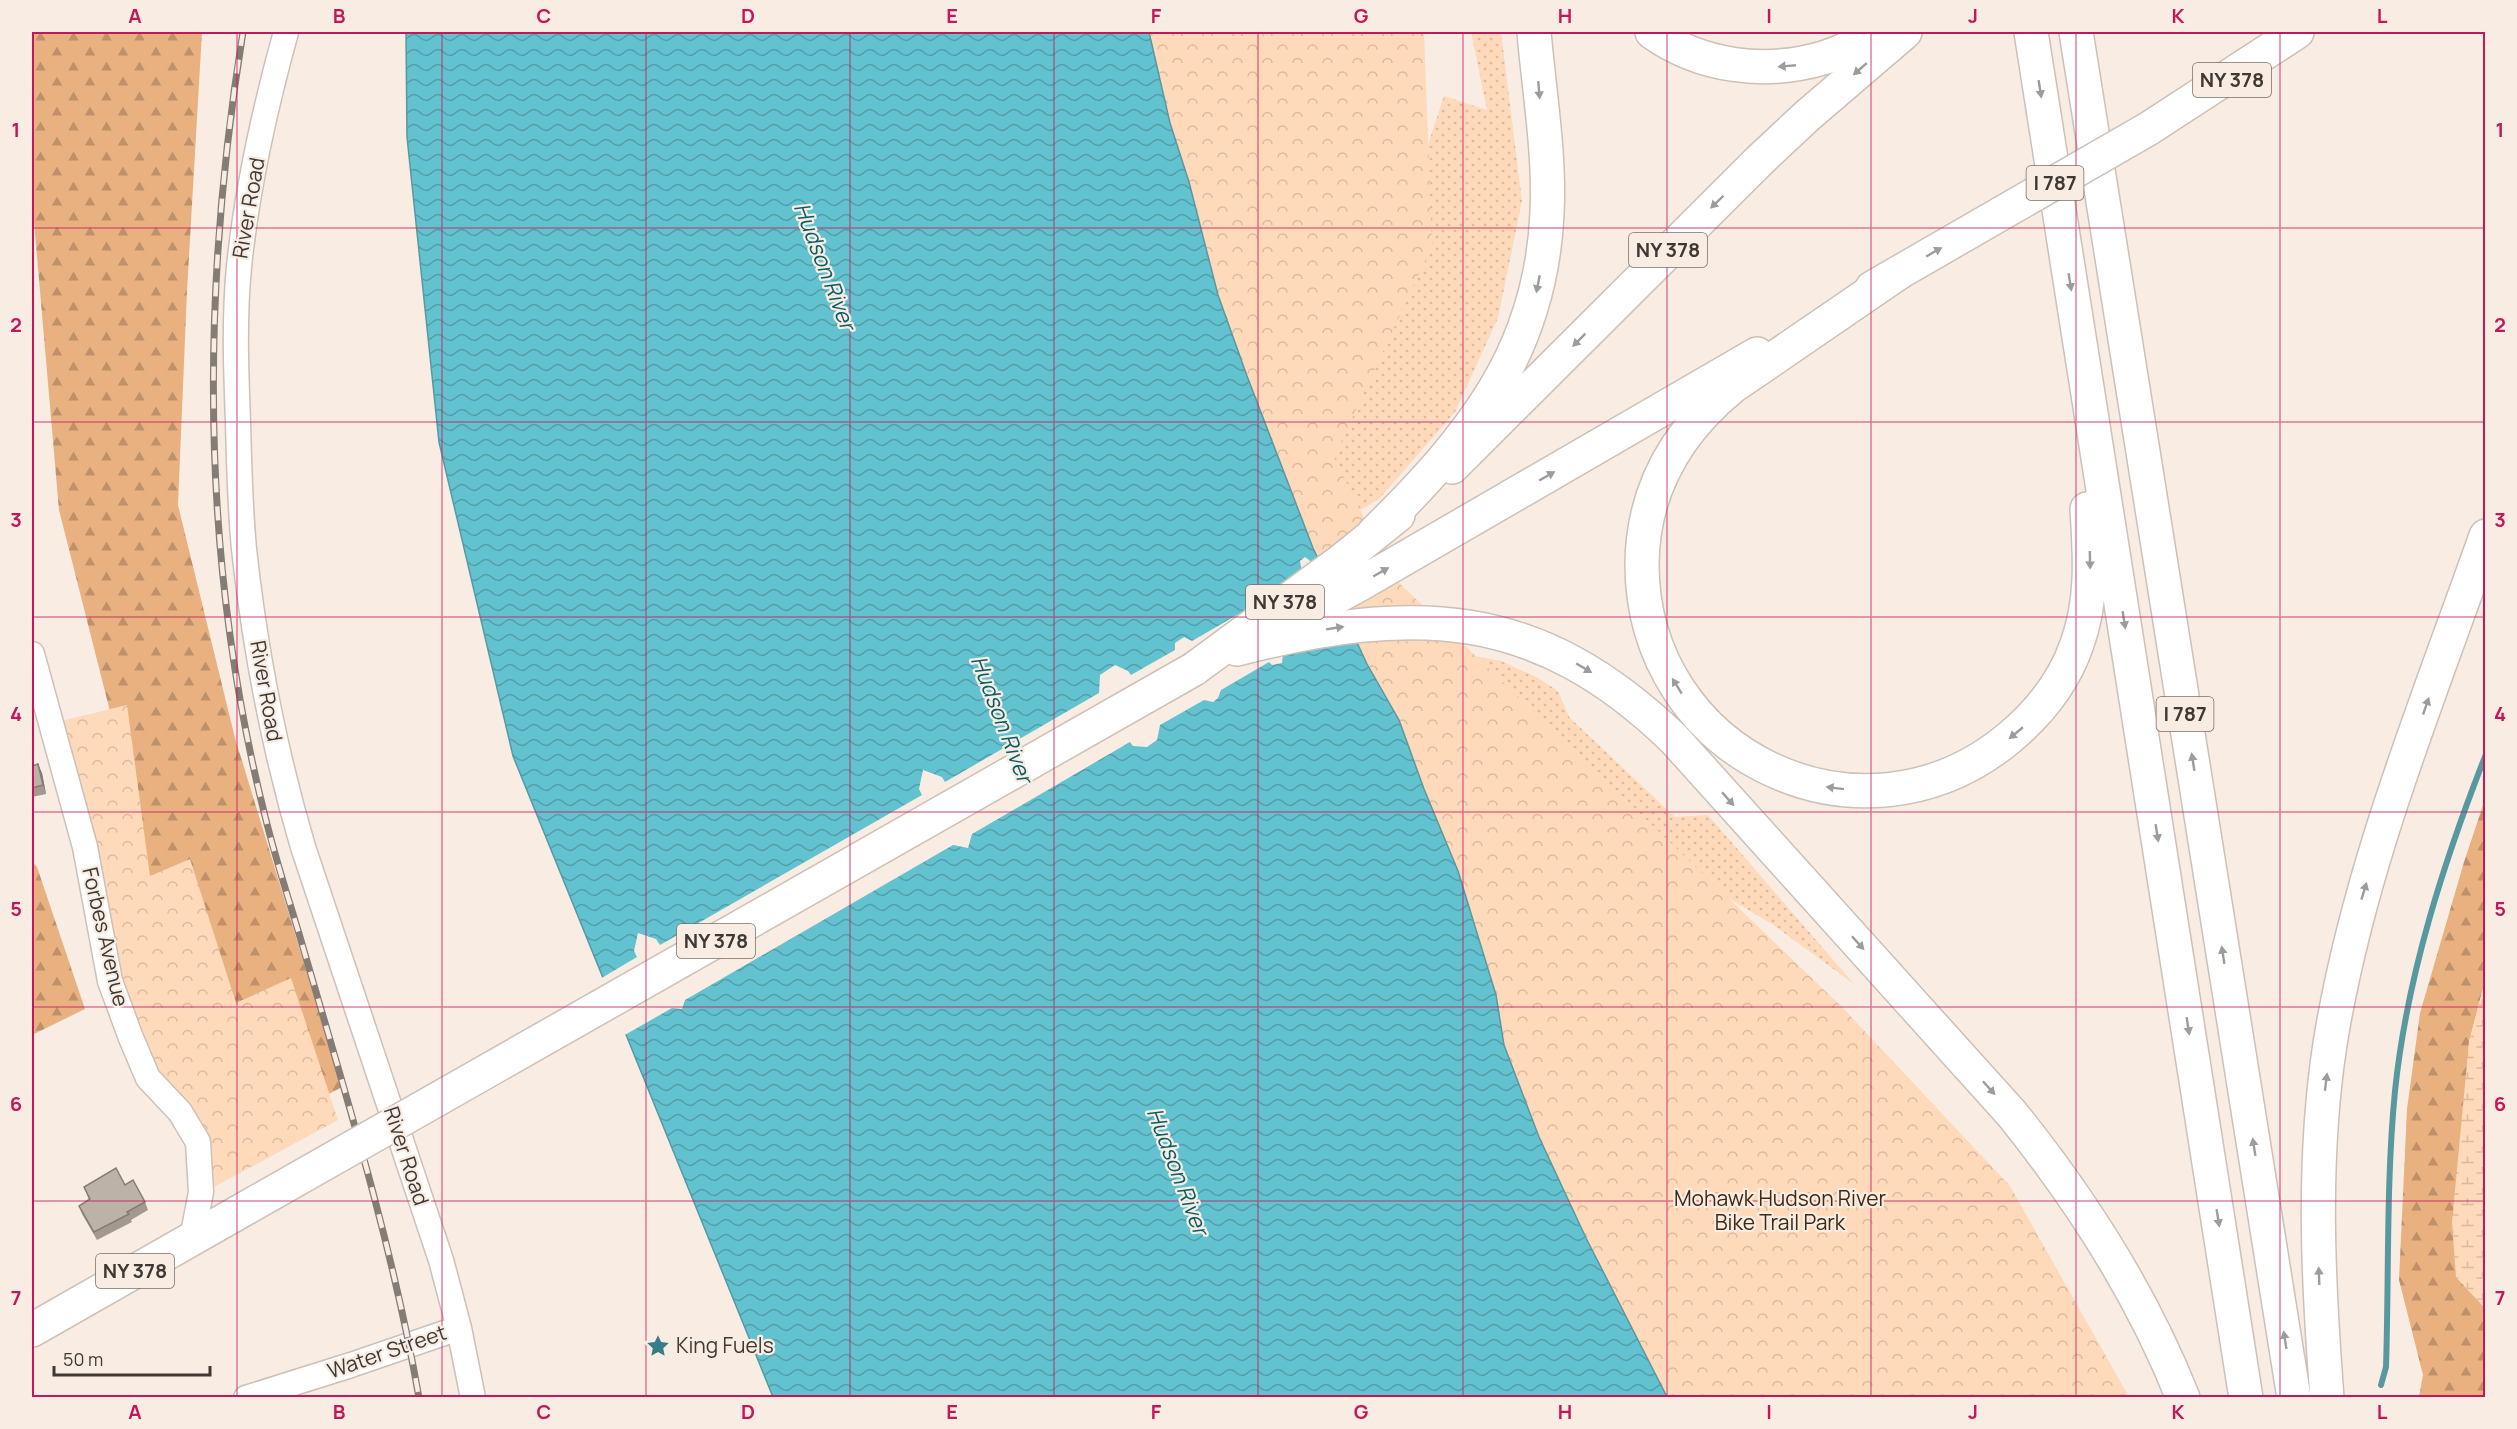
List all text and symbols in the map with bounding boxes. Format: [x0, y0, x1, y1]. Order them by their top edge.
text: A [128, 2, 142, 29]
text: B [333, 2, 346, 29]
text: C [537, 2, 551, 29]
text: D [741, 2, 755, 29]
text: E [946, 2, 958, 29]
text: F [1151, 2, 1162, 29]
text: G [1354, 2, 1369, 29]
text: H [1558, 2, 1572, 29]
text: I [1766, 2, 1772, 29]
text: J [1968, 2, 1978, 29]
text: K [2172, 2, 2185, 29]
text: L [2377, 2, 2388, 29]
one-way arrow [1778, 61, 1797, 71]
one-way arrow [1853, 62, 1868, 75]
road number: NY 378 [2193, 63, 2271, 97]
one-way arrow [1534, 80, 1544, 99]
one-way arrow [2036, 80, 2045, 99]
text: 1 [12, 116, 20, 143]
text: 1 [2496, 116, 2504, 143]
street label: River Road [225, 155, 271, 261]
road number: I 787 [2026, 166, 2084, 200]
one-way arrow [1710, 195, 1725, 209]
water label: Hudson River [787, 198, 864, 337]
road number: NY 378 [1629, 233, 1707, 267]
one-way arrow [1926, 247, 1942, 258]
one-way arrow [2066, 273, 2075, 292]
one-way arrow [1533, 274, 1542, 293]
text: 2 [10, 311, 22, 338]
text: 2 [2494, 311, 2506, 338]
one-way arrow [1572, 332, 1586, 347]
one-way arrow [1539, 471, 1555, 482]
text: 3 [10, 506, 22, 533]
text: 3 [2494, 506, 2506, 533]
one-way arrow [2085, 551, 2094, 570]
one-way arrow [1373, 567, 1390, 577]
road number: NY 378 [1246, 585, 1324, 619]
one-way arrow [2119, 610, 2128, 629]
one-way arrow [1326, 623, 1345, 632]
street label: River Road [244, 638, 290, 744]
water label: Hudson River [964, 651, 1041, 790]
one-way arrow [1576, 663, 1592, 674]
one-way arrow [1671, 678, 1682, 694]
road number: I 787 [2156, 697, 2214, 731]
one-way arrow [2421, 697, 2431, 715]
text: 4 [10, 700, 22, 727]
text: 4 [2494, 700, 2506, 727]
one-way arrow [2009, 726, 2024, 739]
one-way arrow [2188, 752, 2197, 771]
one-way arrow [1826, 783, 1845, 792]
one-way arrow [1721, 791, 1735, 806]
one-way arrow [2153, 824, 2162, 843]
street label: Forbes Avenue [76, 864, 136, 1009]
one-way arrow [2360, 882, 2369, 900]
text: 5 [10, 895, 22, 922]
text: 5 [2494, 895, 2506, 922]
road number: NY 378 [677, 924, 755, 958]
one-way arrow [1851, 936, 1865, 951]
one-way arrow [2219, 945, 2228, 964]
one-way arrow [2183, 1016, 2192, 1035]
one-way arrow [2321, 1072, 2330, 1091]
one-way arrow [1982, 1081, 1996, 1096]
text: 6 [10, 1090, 22, 1117]
text: 6 [2494, 1090, 2506, 1117]
street label: River Road [378, 1103, 436, 1209]
water label: Hudson River [1140, 1103, 1217, 1242]
one-way arrow [2250, 1138, 2259, 1157]
park label: Mohawk Hudson River Bike Trail Park [1674, 1184, 1887, 1236]
one-way arrow [2214, 1209, 2223, 1228]
road number: NY 378 [96, 1254, 174, 1288]
one-way arrow [2314, 1267, 2323, 1286]
text: 7 [11, 1284, 21, 1311]
text: 7 [2495, 1284, 2505, 1311]
street label: Water Street [323, 1318, 450, 1384]
one-way arrow [2280, 1330, 2289, 1349]
place label: King Fuels [676, 1331, 774, 1359]
place icon: King Fuels [645, 1333, 671, 1359]
scale bar [54, 1339, 210, 1377]
text: 50 m [63, 1347, 103, 1371]
text: A [128, 1398, 142, 1425]
text: B [333, 1398, 346, 1425]
text: C [537, 1398, 551, 1425]
text: D [741, 1398, 755, 1425]
text: E [946, 1398, 958, 1425]
text: F [1151, 1398, 1162, 1425]
text: G [1354, 1398, 1369, 1425]
text: H [1558, 1398, 1572, 1425]
text: I [1766, 1398, 1772, 1425]
text: J [1968, 1398, 1978, 1425]
text: K [2172, 1398, 2185, 1425]
text: L [2377, 1398, 2388, 1425]

